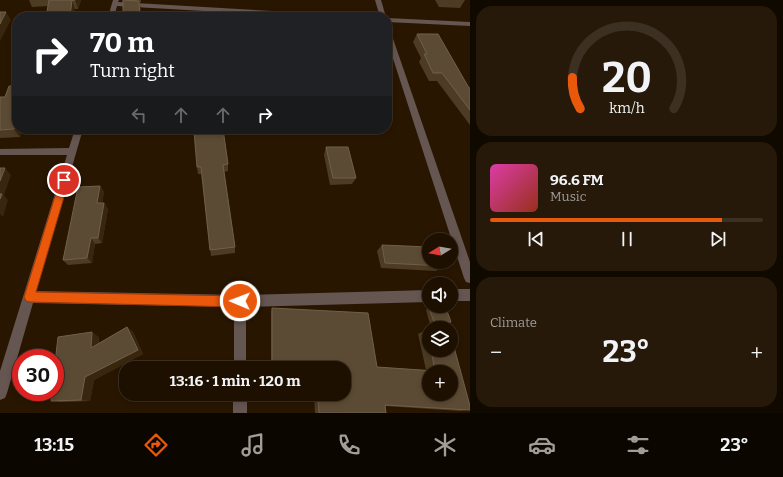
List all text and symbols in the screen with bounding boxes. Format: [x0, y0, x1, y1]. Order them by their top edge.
text: 70 m [90, 26, 154, 59]
icon: right [24, 28, 76, 80]
text: 20 [602, 53, 651, 103]
text: Turn right [90, 60, 175, 82]
text: km/h [609, 99, 644, 116]
icon: left [128, 104, 150, 126]
icon: ahead [170, 104, 192, 126]
icon: ahead [212, 104, 234, 126]
icon: right [254, 104, 276, 126]
pin [47, 163, 81, 197]
icon: arrive [53, 169, 75, 191]
text: 96.6 FM [550, 171, 604, 189]
text: Music [550, 189, 586, 204]
icon: previous [525, 228, 547, 250]
icon: pause [616, 228, 638, 250]
icon: next [707, 228, 729, 250]
north arrow [422, 233, 458, 269]
map controls [422, 233, 458, 401]
button: sound [422, 277, 458, 313]
position arrow [219, 280, 261, 322]
text: Climate [490, 315, 537, 330]
button: layers [422, 321, 458, 357]
text: 23° [603, 334, 650, 370]
text: − [490, 339, 502, 366]
text: + [750, 339, 763, 366]
speed limit sign: 30 [12, 349, 64, 401]
button: + [422, 365, 458, 401]
text: 13:16 · 1 min · 120 m [169, 372, 301, 390]
icon: directions [142, 431, 170, 459]
icon: music [239, 431, 267, 459]
icon: phone [335, 431, 363, 459]
icon: climate [431, 431, 459, 459]
icon: car [528, 431, 556, 459]
icon: filters [624, 431, 652, 459]
text: 13:15 [34, 434, 74, 456]
text: 23° [720, 434, 749, 456]

